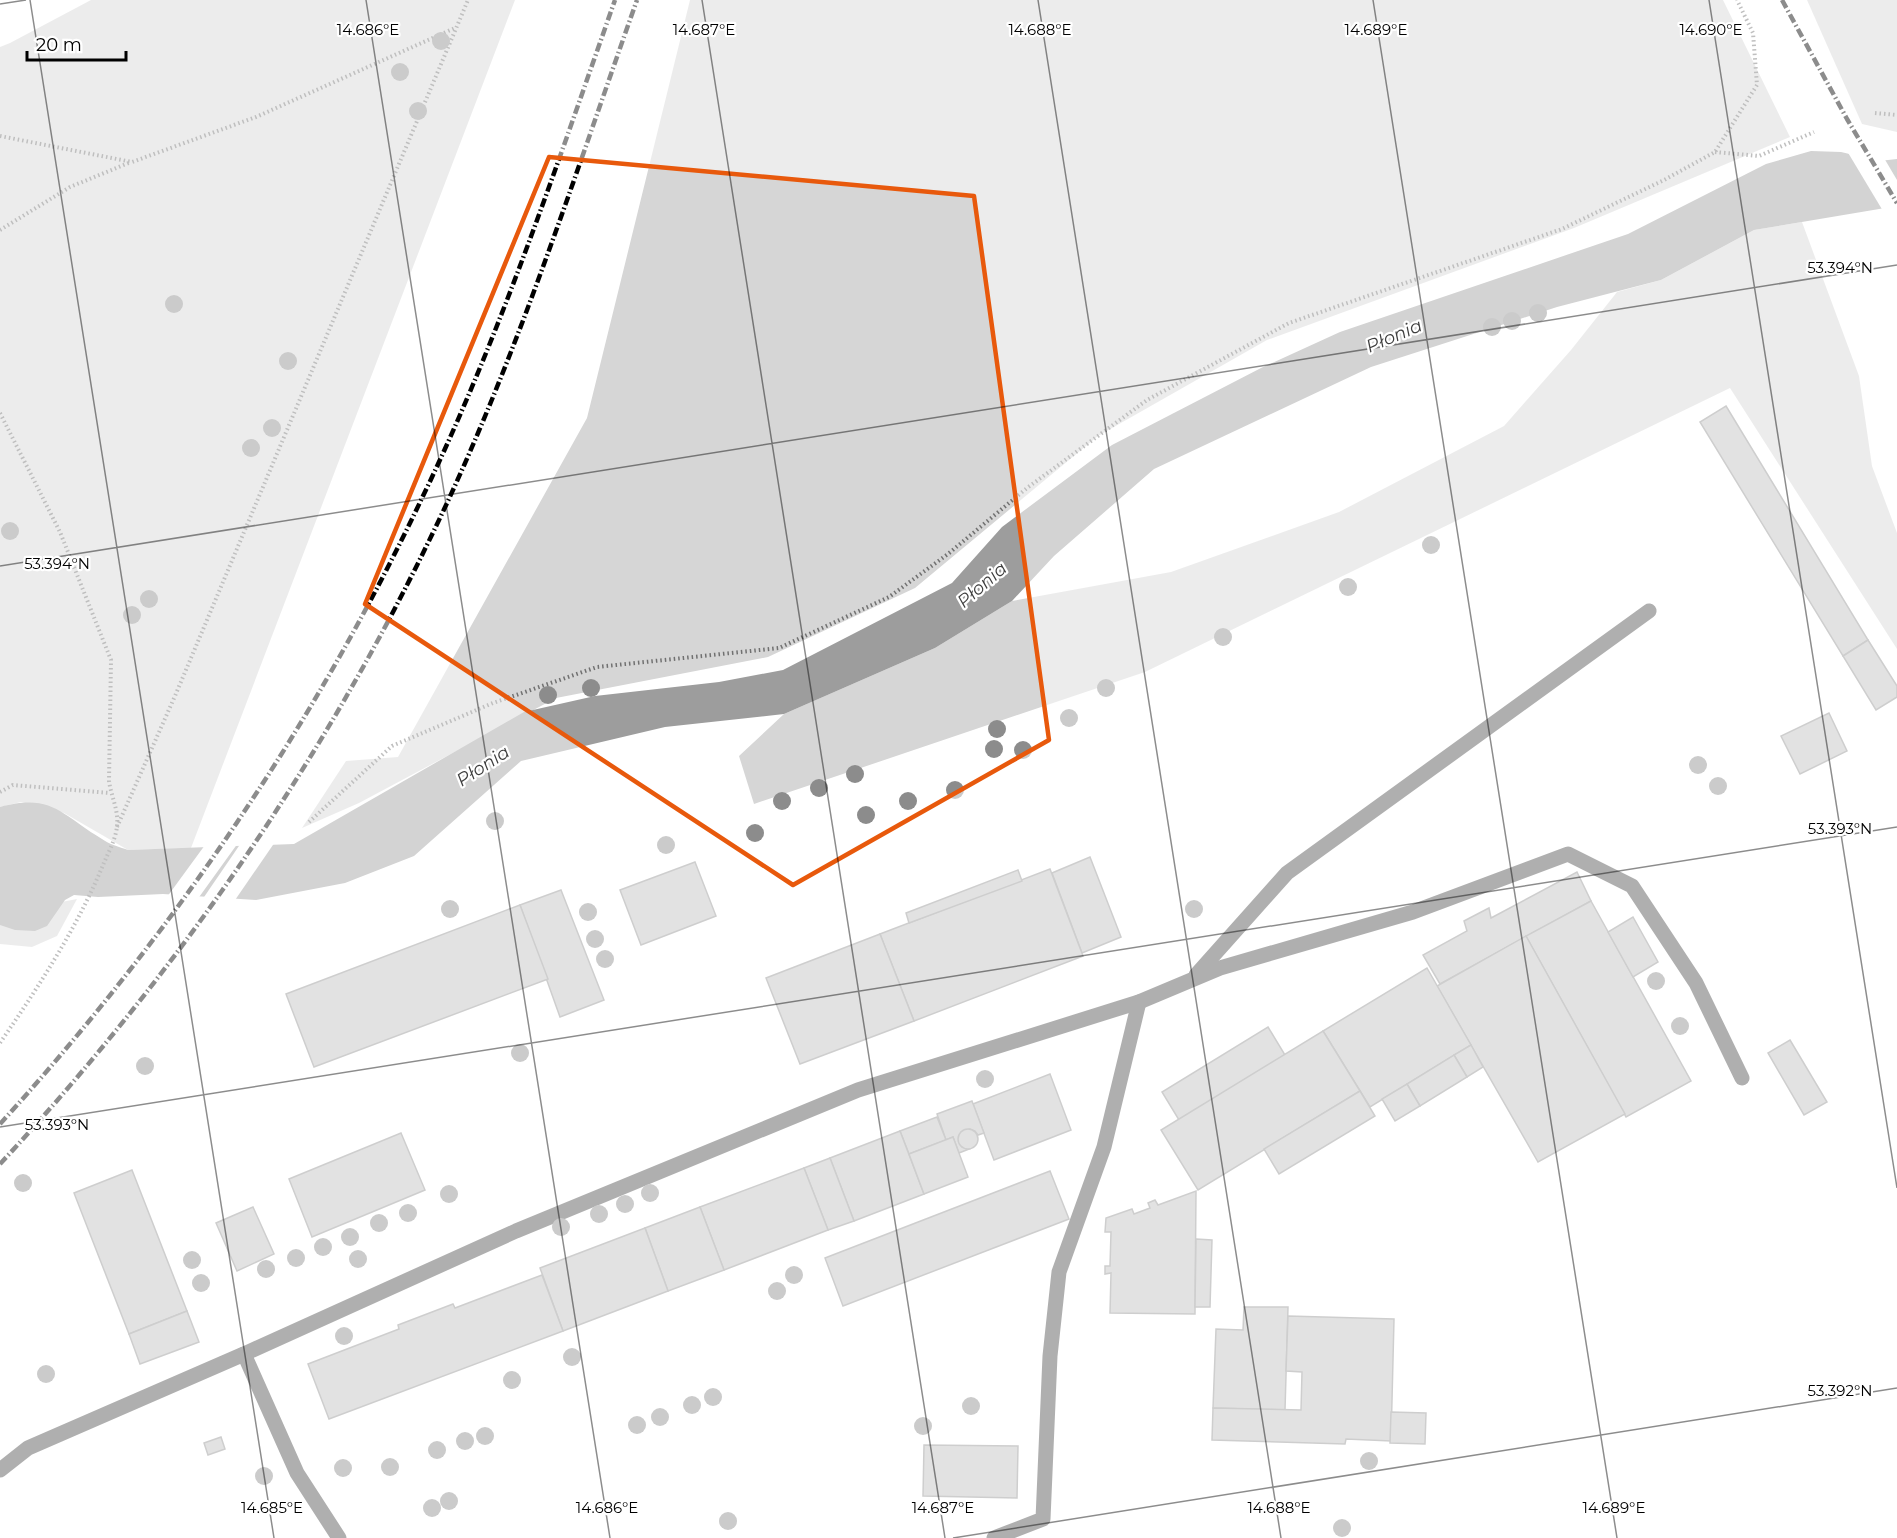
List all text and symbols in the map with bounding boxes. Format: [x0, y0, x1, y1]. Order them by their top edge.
text: 14.686°E [337, 20, 399, 39]
text: 14.687°E [673, 20, 735, 39]
text: 14.688°E [1008, 20, 1072, 39]
text: 14.689°E [1345, 20, 1407, 39]
text: 14.690°E [1679, 20, 1743, 39]
scale bar [27, 24, 126, 62]
text: 20 m [36, 34, 82, 56]
text: 53.394°N [1807, 258, 1873, 277]
water label: Płonia [1363, 314, 1425, 358]
text: 53.394°N [24, 554, 90, 573]
water label: Płonia [953, 557, 1011, 613]
water label: Płonia [452, 741, 514, 791]
text: 53.393°N [1808, 819, 1872, 838]
text: 53.393°N [25, 1115, 89, 1134]
text: 53.392°N [1808, 1381, 1872, 1400]
text: 14.685°E [241, 1498, 303, 1517]
text: 14.686°E [576, 1498, 638, 1517]
text: 14.687°E [912, 1498, 974, 1517]
text: 14.688°E [1247, 1498, 1311, 1517]
text: 14.689°E [1583, 1498, 1645, 1517]

